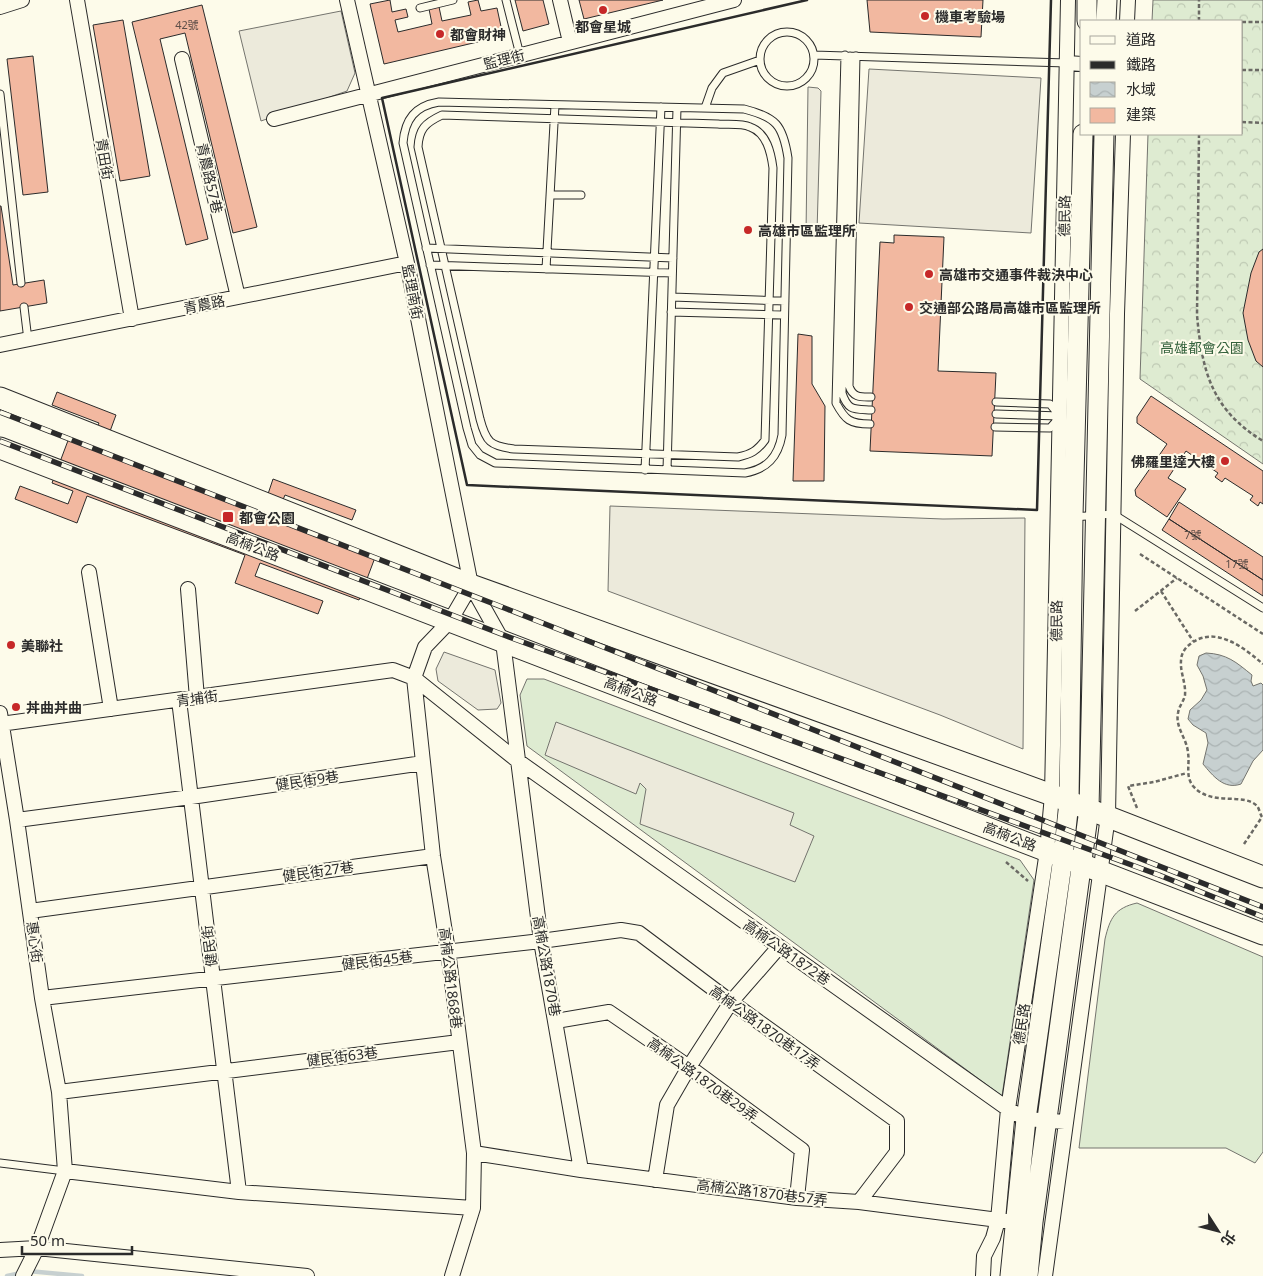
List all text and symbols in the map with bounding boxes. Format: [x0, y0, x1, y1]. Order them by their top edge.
marker: 都會星城 [597, 4, 609, 16]
place label: 機車考驗場 [935, 7, 1005, 26]
marker: 機車考驗場 [919, 10, 931, 22]
house number: 42號 [175, 17, 199, 32]
place label: 都會星城 [575, 17, 631, 36]
legend [1080, 20, 1243, 135]
place label: 都會財神 [450, 25, 506, 44]
marker: 都會財神 [434, 28, 446, 40]
text: 道路 [1126, 29, 1156, 49]
street label: 監理街 [481, 45, 527, 73]
text: 鐵路 [1126, 54, 1156, 74]
text: 水域 [1126, 79, 1156, 99]
text: 建築 [1126, 104, 1156, 124]
street label: 青田街 [92, 137, 118, 181]
street label: 青農路57巷 [193, 141, 227, 215]
street label: 德民路 [1054, 195, 1074, 237]
place label: 高雄市區監理所 [758, 221, 856, 240]
marker: 高雄市區監理所 [742, 224, 754, 236]
street label: 監理南街 [398, 263, 428, 321]
place label: 高雄市交通事件裁決中心 [939, 265, 1093, 284]
marker: 高雄市交通事件裁決中心 [923, 268, 935, 280]
street label: 青農路 [182, 291, 226, 317]
place label: 交通部公路局高雄市區監理所 [919, 298, 1101, 317]
marker: 交通部公路局高雄市區監理所 [903, 301, 915, 313]
park label: 高雄都會公園 [1160, 338, 1244, 357]
place label: 佛羅里達大樓 [1131, 452, 1215, 471]
marker: 佛羅里達大樓 [1219, 455, 1231, 467]
place label: 都會公園 [239, 508, 295, 527]
marker: 都會公園 [221, 510, 235, 524]
street label: 高楠公路 [223, 527, 283, 565]
house number: 7號 [1184, 527, 1202, 542]
house number: 17號 [1225, 556, 1249, 571]
street label: 德民路 [1046, 600, 1066, 642]
place label: 美聯社 [21, 636, 63, 655]
marker: 美聯社 [5, 639, 17, 651]
street label: 高楠公路 [601, 672, 661, 710]
street label: 青埔街 [175, 686, 219, 710]
place label: 丼曲丼曲 [26, 698, 82, 717]
marker: 丼曲丼曲 [10, 701, 22, 713]
street label: 健民街9巷 [274, 766, 340, 794]
street label: 高楠公路 [980, 817, 1040, 855]
street label: 健民街27巷 [281, 857, 355, 885]
street label: 高楠公路1870巷 [529, 914, 565, 1018]
street label: 高楠公路1872巷 [740, 915, 834, 989]
street label: 惠心街 [23, 920, 47, 964]
street label: 健民街 [197, 924, 221, 968]
street label: 高楠公路1868巷 [435, 926, 467, 1030]
street label: 健民街45巷 [340, 946, 414, 974]
street label: 高楠公路1870巷17弄 [706, 981, 824, 1073]
street label: 德民路 [1008, 1002, 1034, 1046]
street label: 高楠公路1870巷29弄 [644, 1033, 762, 1125]
street label: 健民街63巷 [305, 1042, 379, 1070]
street label: 高楠公路1870巷57弄 [695, 1175, 829, 1209]
north arrow [1193, 1206, 1243, 1256]
scale bar [22, 1224, 132, 1256]
text: 北 [1217, 1228, 1241, 1250]
text: 50 m [30, 1230, 65, 1250]

